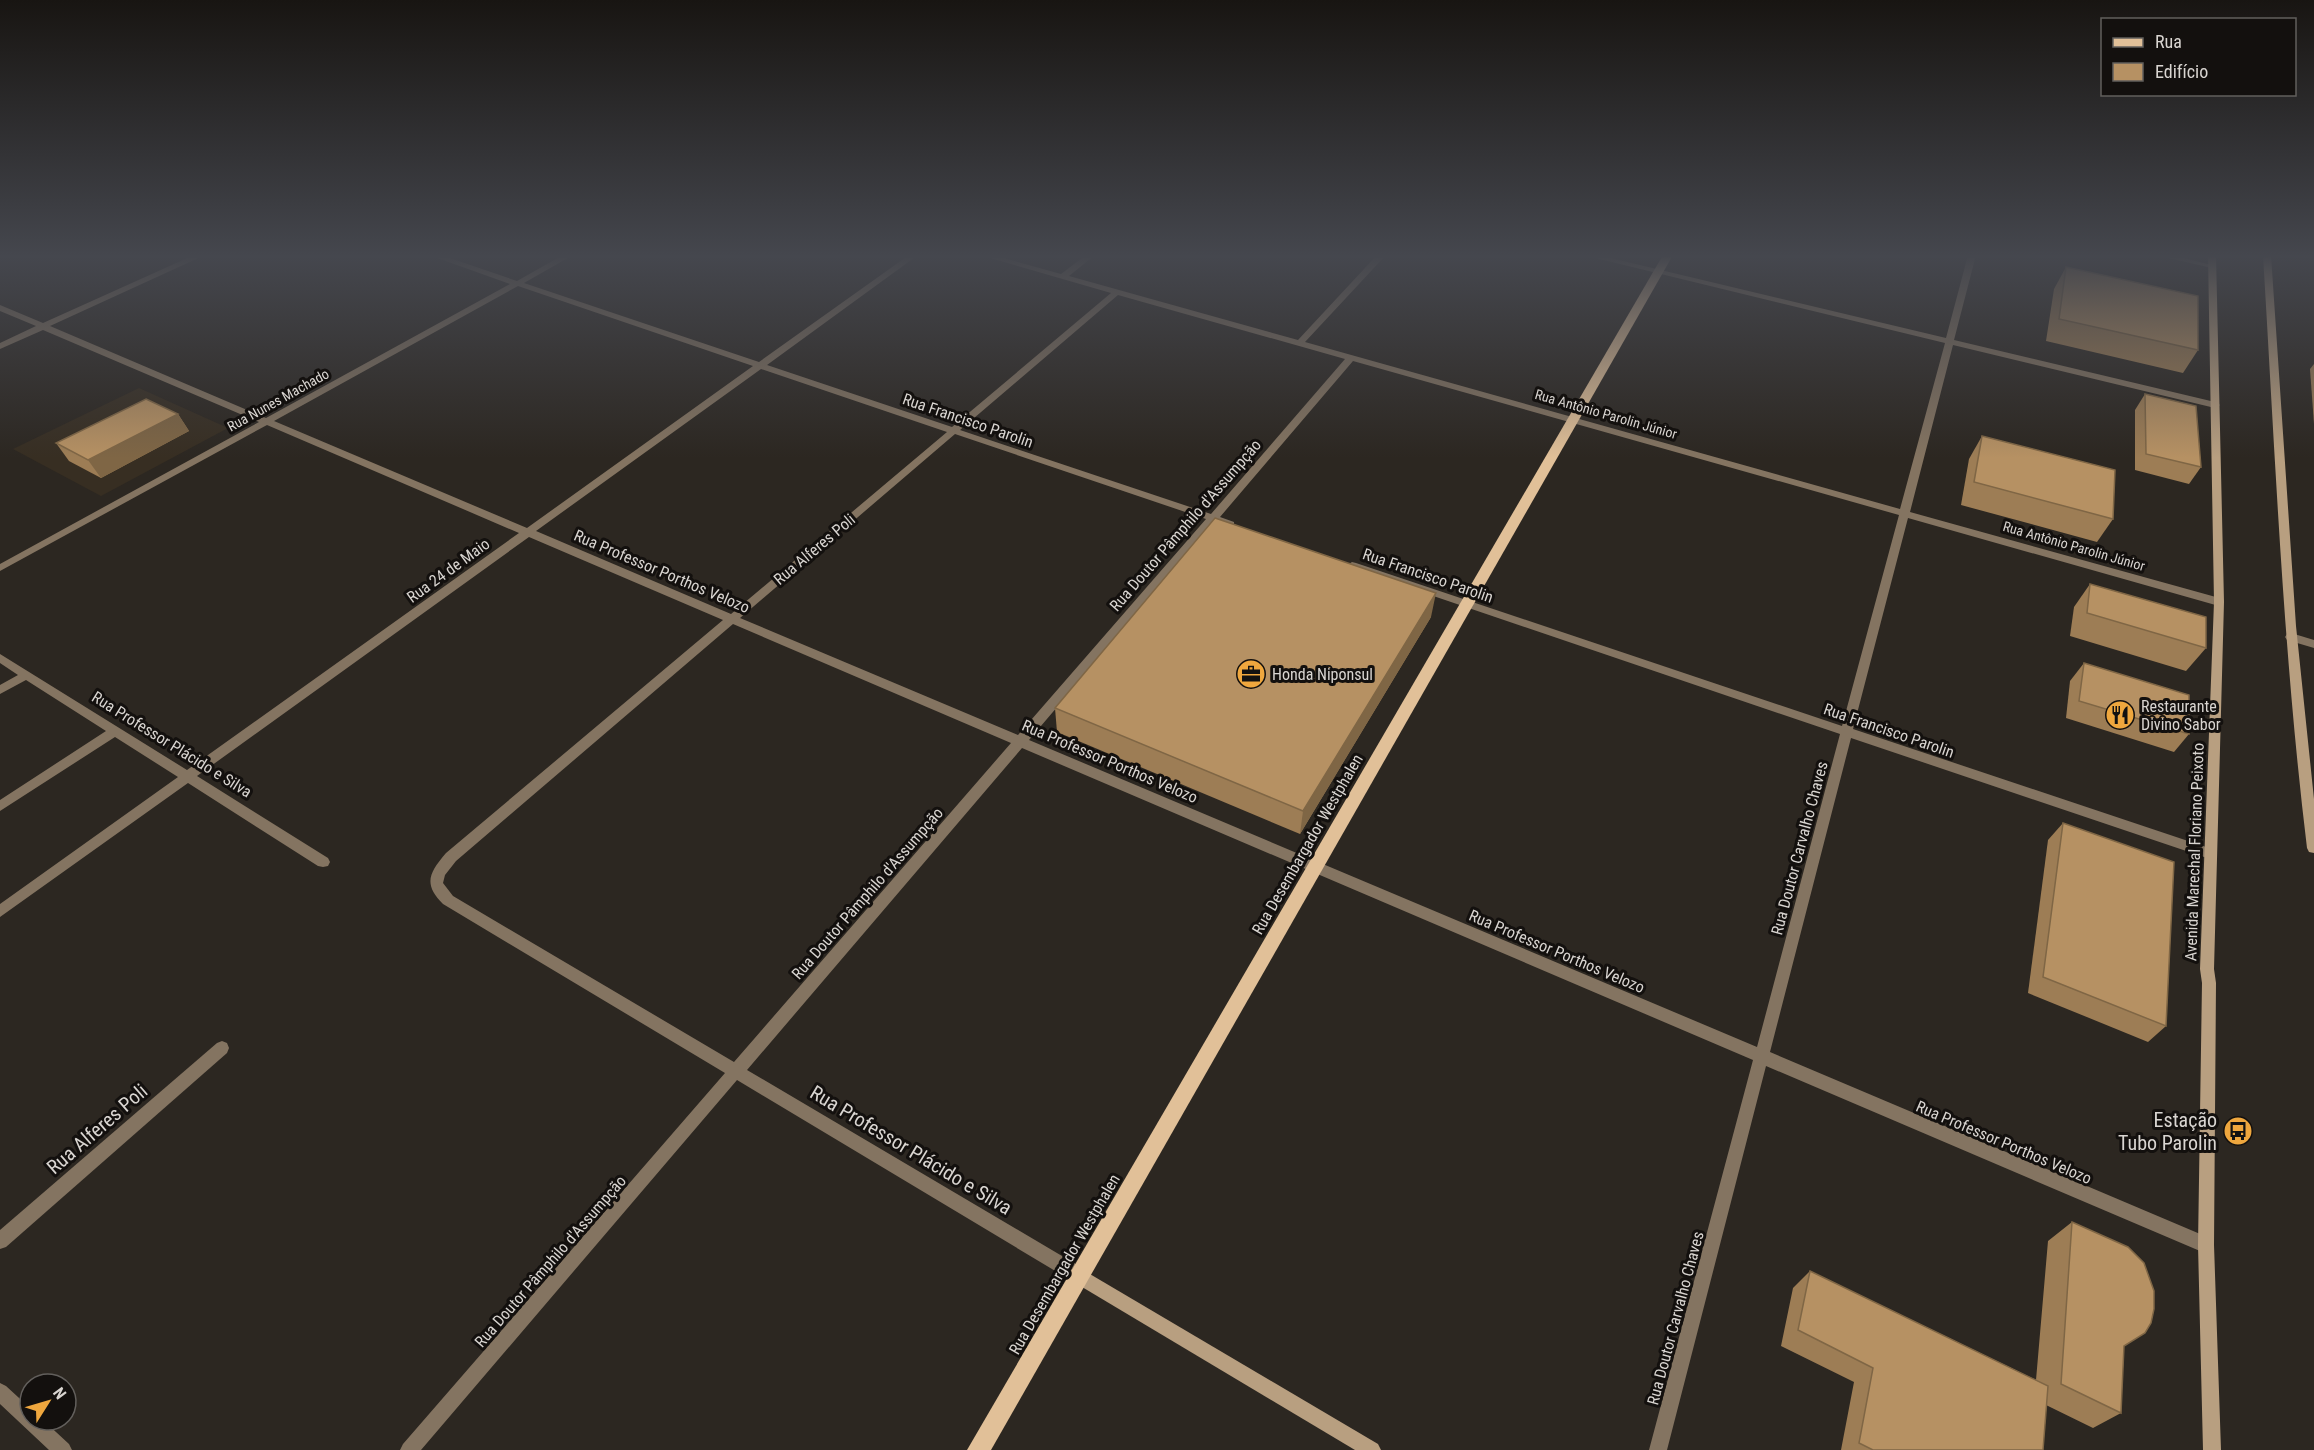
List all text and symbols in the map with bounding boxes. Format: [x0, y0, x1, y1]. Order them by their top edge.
legend [2101, 18, 2296, 96]
text: Rua [2155, 31, 2182, 52]
text: Edifício [2155, 61, 2208, 82]
street label: Rua Nunes Machado [224, 365, 332, 435]
street label: Rua Antônio Parolin Júnior [1533, 386, 1679, 442]
street label: Rua Francisco Parolin [900, 389, 1036, 452]
street label: Rua Doutor Pâmphilo d'Assumpção [1106, 436, 1265, 615]
street label: Rua Alferes Poli [770, 510, 859, 589]
street label: Rua Antônio Parolin Júnior [2001, 518, 2147, 574]
street label: Rua Professor Porthos Velozo [571, 526, 752, 617]
street label: Rua 24 de Maio [403, 534, 493, 607]
street label: Rua Francisco Parolin [1360, 544, 1496, 607]
office icon: Honda Niponsul [1235, 658, 1267, 690]
place label: Honda Niponsul [1272, 665, 1373, 684]
street label: Rua Professor Plácido e Silva [88, 687, 255, 801]
place label: Restaurante Divino Sabor [2141, 697, 2221, 734]
street label: Rua Francisco Parolin [1821, 699, 1957, 762]
restaurant icon: Restaurante Divino Sabor [2104, 699, 2136, 731]
street label: Rua Professor Porthos Velozo [1019, 716, 1200, 807]
street label: Avenida Marechal Floriano Peixoto [2181, 743, 2208, 961]
street label: Rua Desembargador Westphalen [1248, 751, 1367, 938]
street label: Rua Doutor Carvalho Chaves [1767, 759, 1832, 937]
street label: Rua Doutor Pâmphilo d'Assumpção [788, 804, 947, 983]
street label: Rua Professor Porthos Velozo [1466, 906, 1647, 997]
street label: Rua Alferes Poli [42, 1079, 152, 1179]
street label: Rua Professor Plácido e Silva [806, 1080, 1016, 1220]
street label: Rua Professor Porthos Velozo [1913, 1097, 2094, 1188]
place label: Estação Tubo Parolin [2118, 1108, 2217, 1155]
bus stop icon: Estação Tubo Parolin [2222, 1115, 2254, 1147]
street label: Rua Desembargador Westphalen [1005, 1171, 1124, 1358]
street label: Rua Doutor Pâmphilo d'Assumpção [471, 1172, 630, 1351]
street label: Rua Doutor Carvalho Chaves [1643, 1229, 1708, 1407]
north arrow [18, 1372, 78, 1432]
text: N [49, 1384, 70, 1403]

